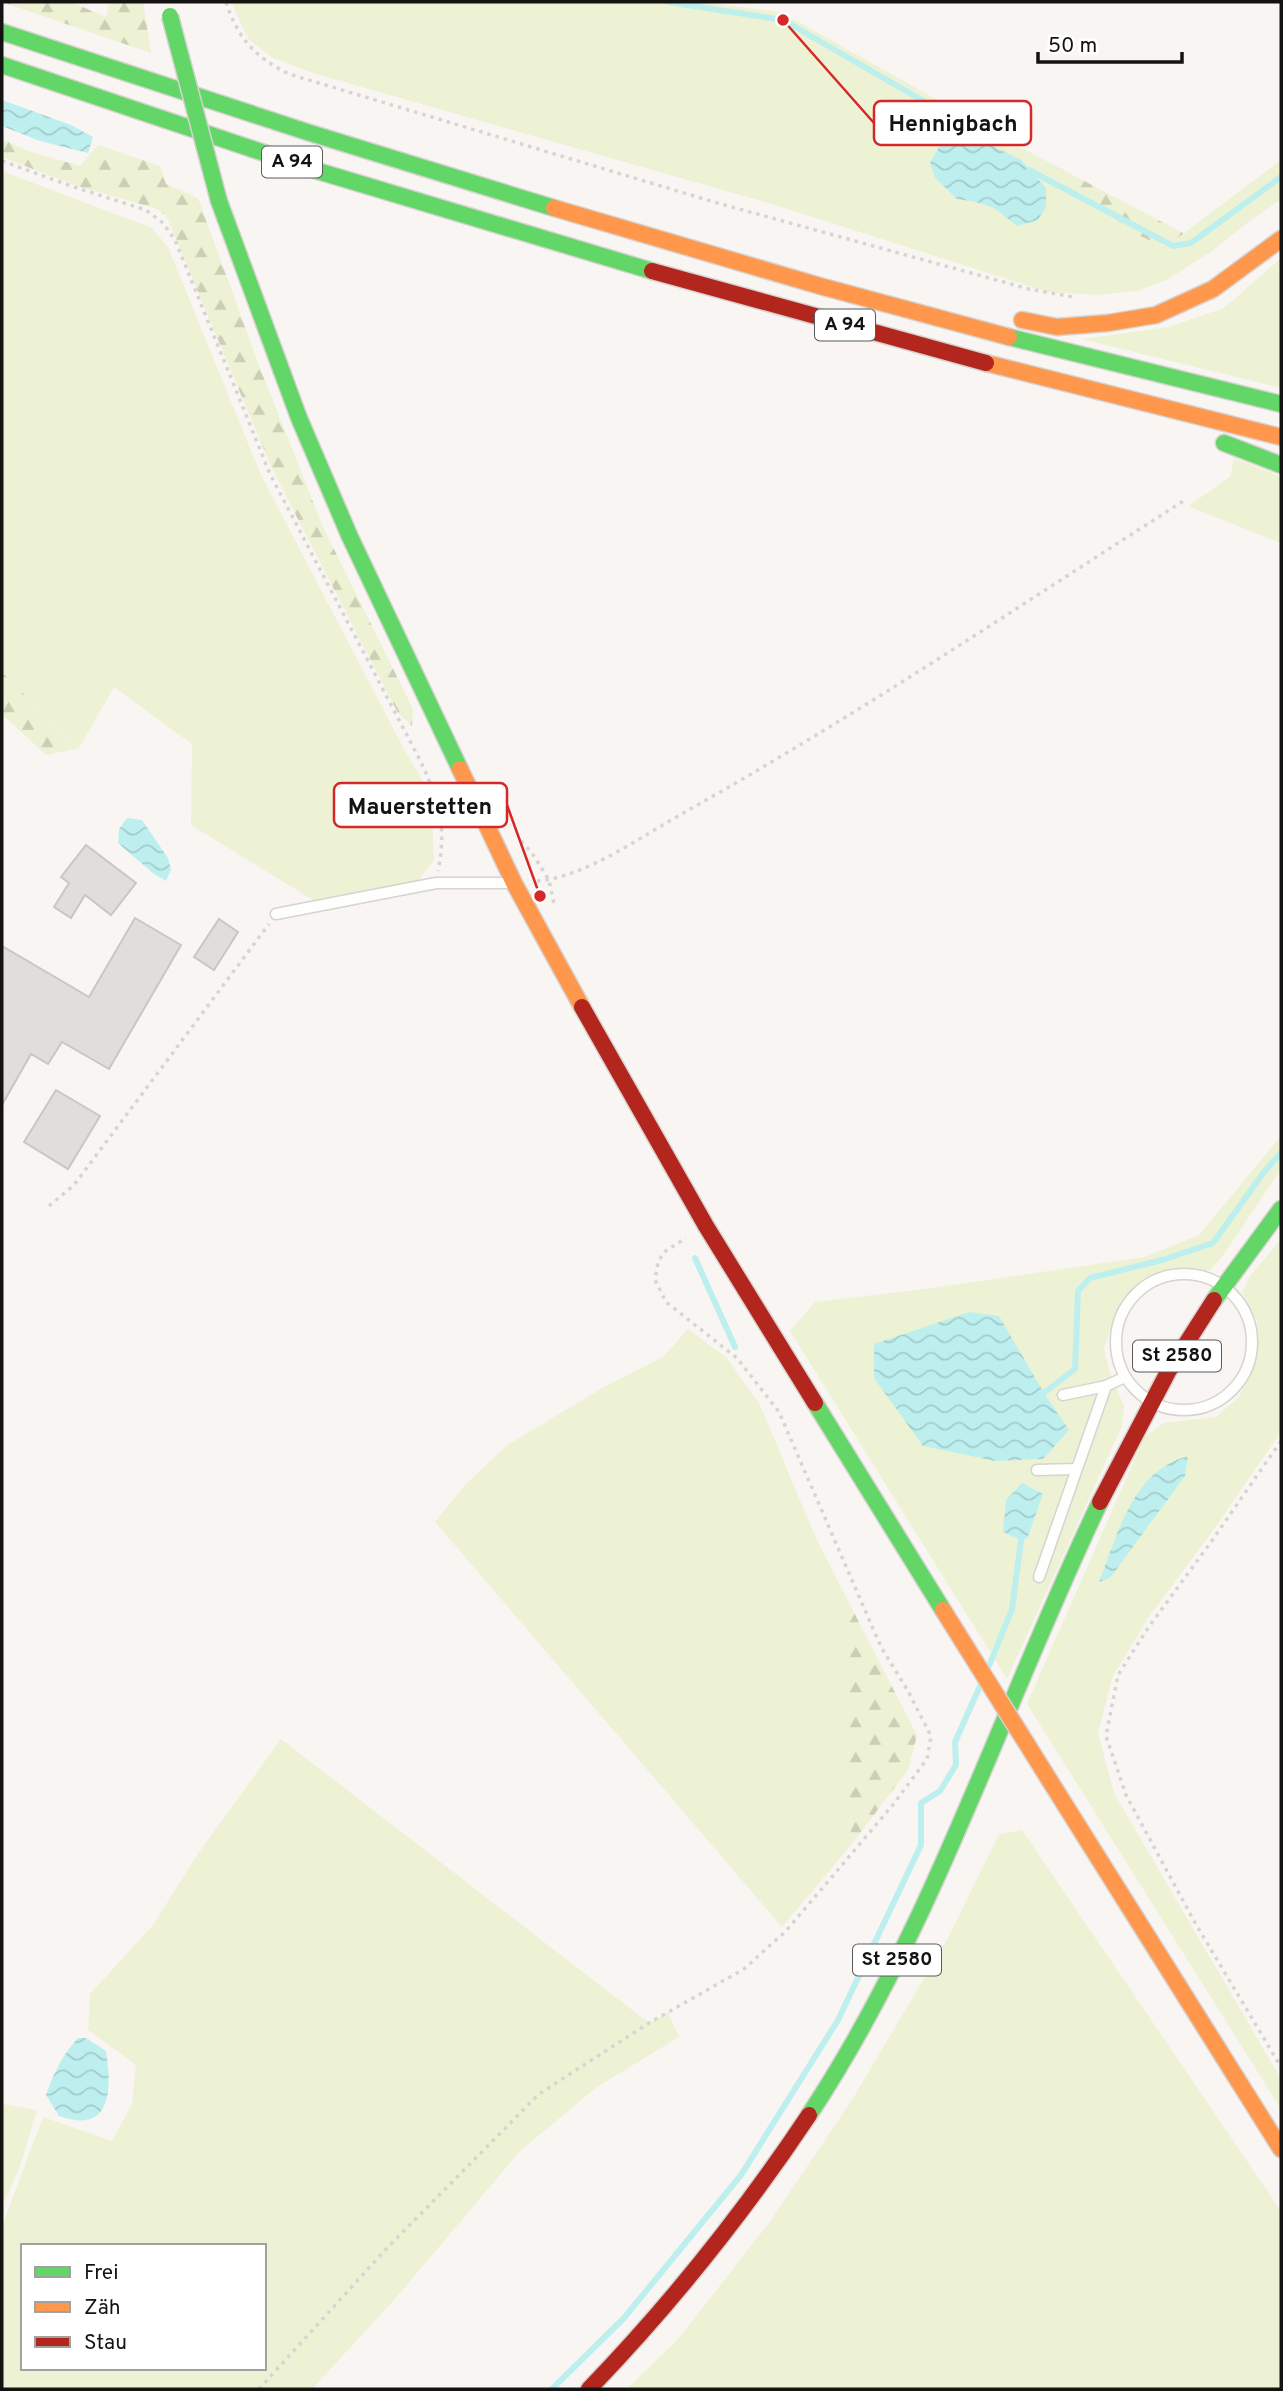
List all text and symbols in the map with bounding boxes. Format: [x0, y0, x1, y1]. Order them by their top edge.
scale bar [1038, 21, 1182, 65]
text: 50 m [1048, 33, 1097, 60]
callout: Hennigbach [874, 101, 1031, 145]
text: Hennigbach [889, 111, 1018, 140]
road number: A 94 [262, 146, 322, 178]
road number: A 94 [815, 310, 875, 340]
callout: Mauerstetten [334, 783, 507, 827]
text: Mauerstetten [348, 794, 492, 823]
road number: St 2580 [1133, 1340, 1221, 1372]
road number: St 2580 [853, 1944, 941, 1976]
legend [21, 2244, 266, 2370]
text: Frei [84, 2260, 119, 2287]
text: Zäh [84, 2295, 121, 2322]
text: Stau [84, 2330, 127, 2357]

